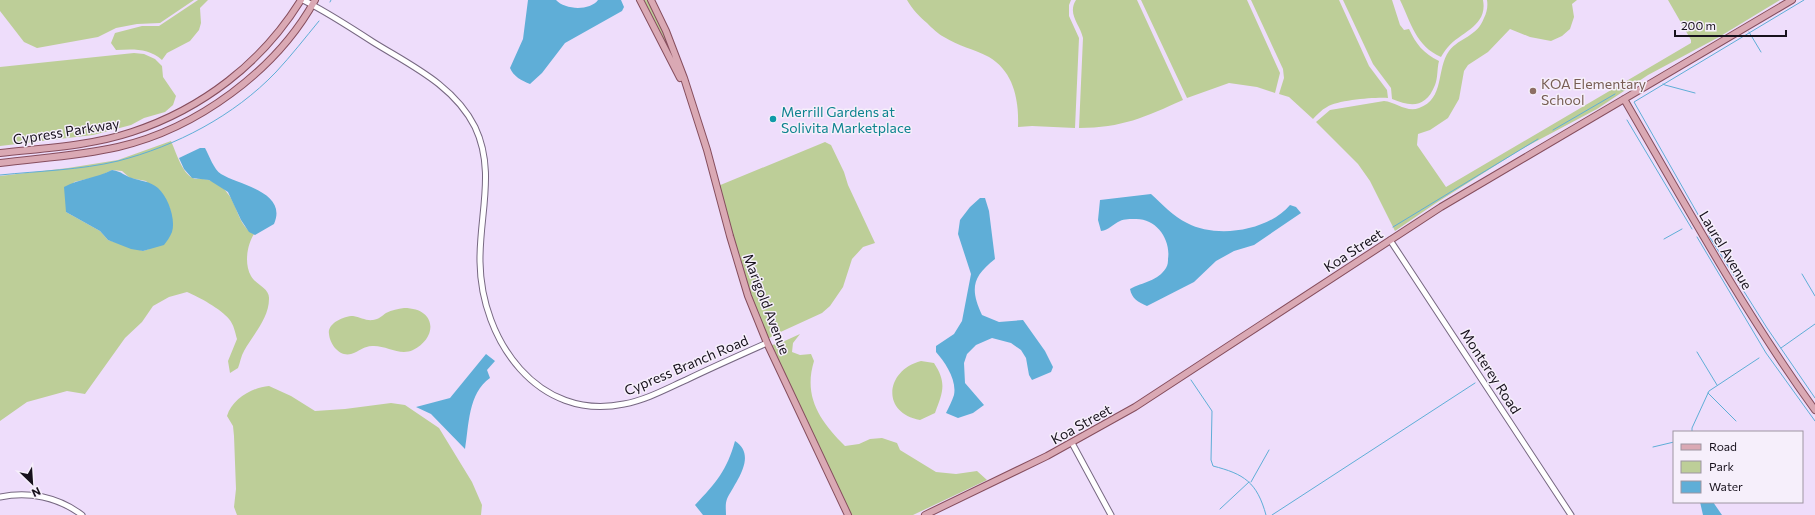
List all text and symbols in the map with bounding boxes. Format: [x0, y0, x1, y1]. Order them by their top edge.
scale bar [1675, 12, 1786, 38]
text: 200 m [1681, 18, 1716, 32]
place label: KOA Elementary School [1541, 75, 1646, 108]
marker: KOA Elementary School [1528, 86, 1538, 96]
place label: Merrill Gardens at Solivita Marketplace [781, 103, 911, 136]
street label: Cypress Parkway [11, 114, 121, 148]
marker: Merrill Gardens at Solivita Marketplace [768, 114, 778, 124]
street label: Laurel Avenue [1696, 208, 1756, 292]
street label: Koa Street [1320, 225, 1386, 275]
street label: Marigold Avenue [740, 251, 794, 357]
street label: Monterey Road [1457, 325, 1525, 417]
street label: Cypress Branch Road [621, 331, 751, 399]
street label: Koa Street [1048, 400, 1115, 448]
legend [1673, 431, 1803, 503]
text: Road [1709, 439, 1737, 453]
text: Park [1709, 459, 1735, 473]
north arrow [12, 463, 52, 503]
text: Water [1709, 479, 1743, 493]
text: N [30, 485, 43, 500]

